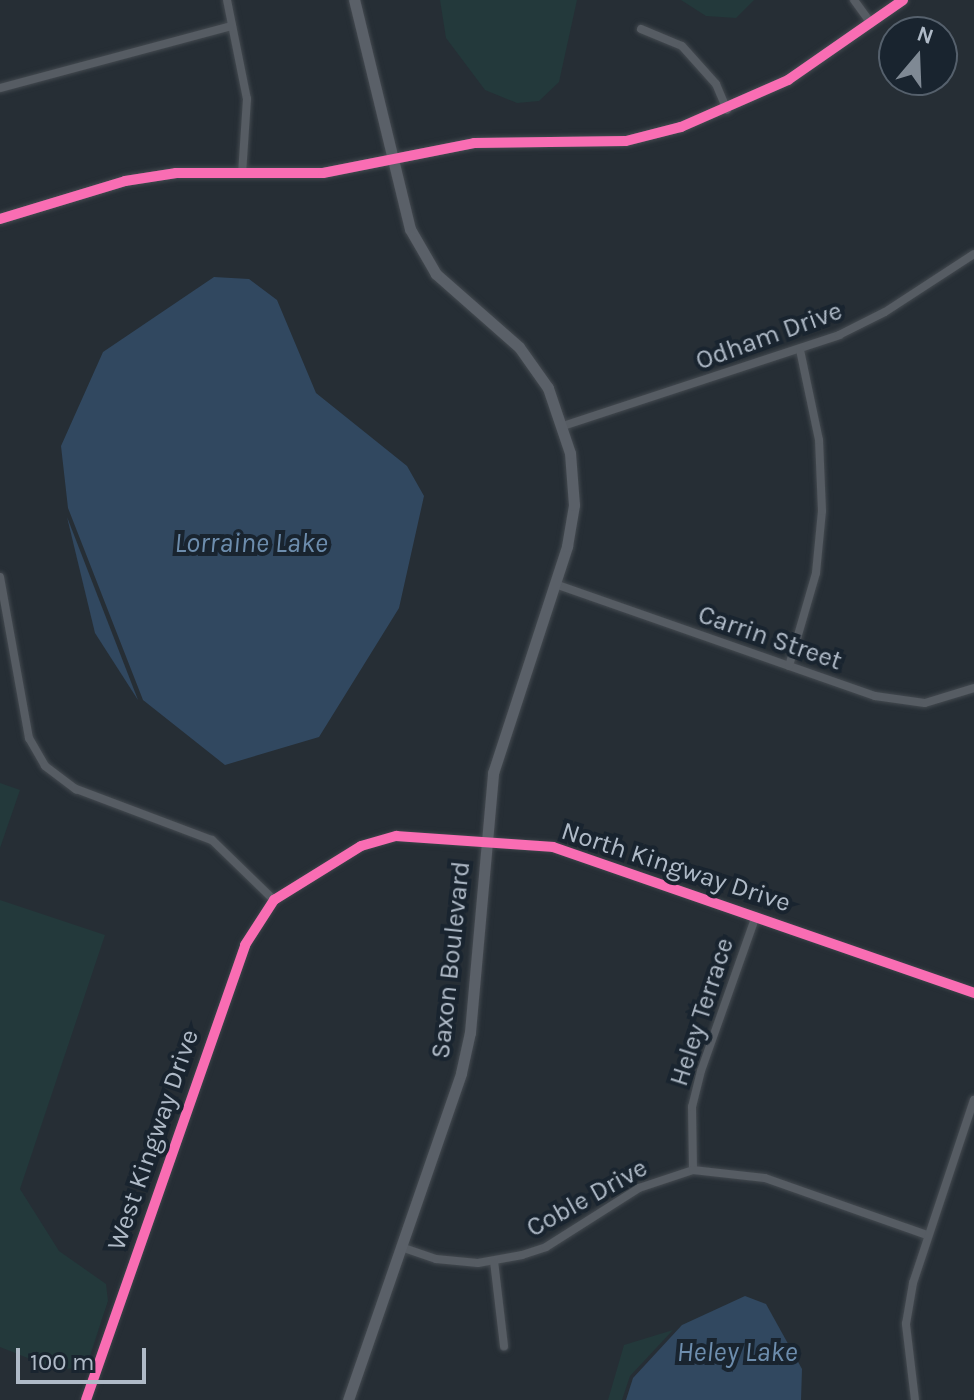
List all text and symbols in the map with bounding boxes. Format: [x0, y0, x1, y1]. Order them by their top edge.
north arrow [878, 16, 958, 96]
text: N [913, 20, 937, 50]
street label: Odham Drive [692, 295, 846, 377]
water label: Lorraine Lake [174, 526, 328, 560]
street label: Carrin Street [694, 599, 846, 677]
street label: North Kingway Drive [557, 815, 795, 919]
street label: Saxon Boulevard [425, 860, 477, 1060]
street label: Heley Terrace [663, 934, 741, 1090]
street label: West Kingway Drive [101, 1026, 205, 1254]
street label: Coble Drive [521, 1152, 653, 1244]
scale bar [20, 1332, 150, 1382]
water label: Heley Lake [676, 1335, 798, 1369]
text: 100 m [30, 1348, 95, 1376]

